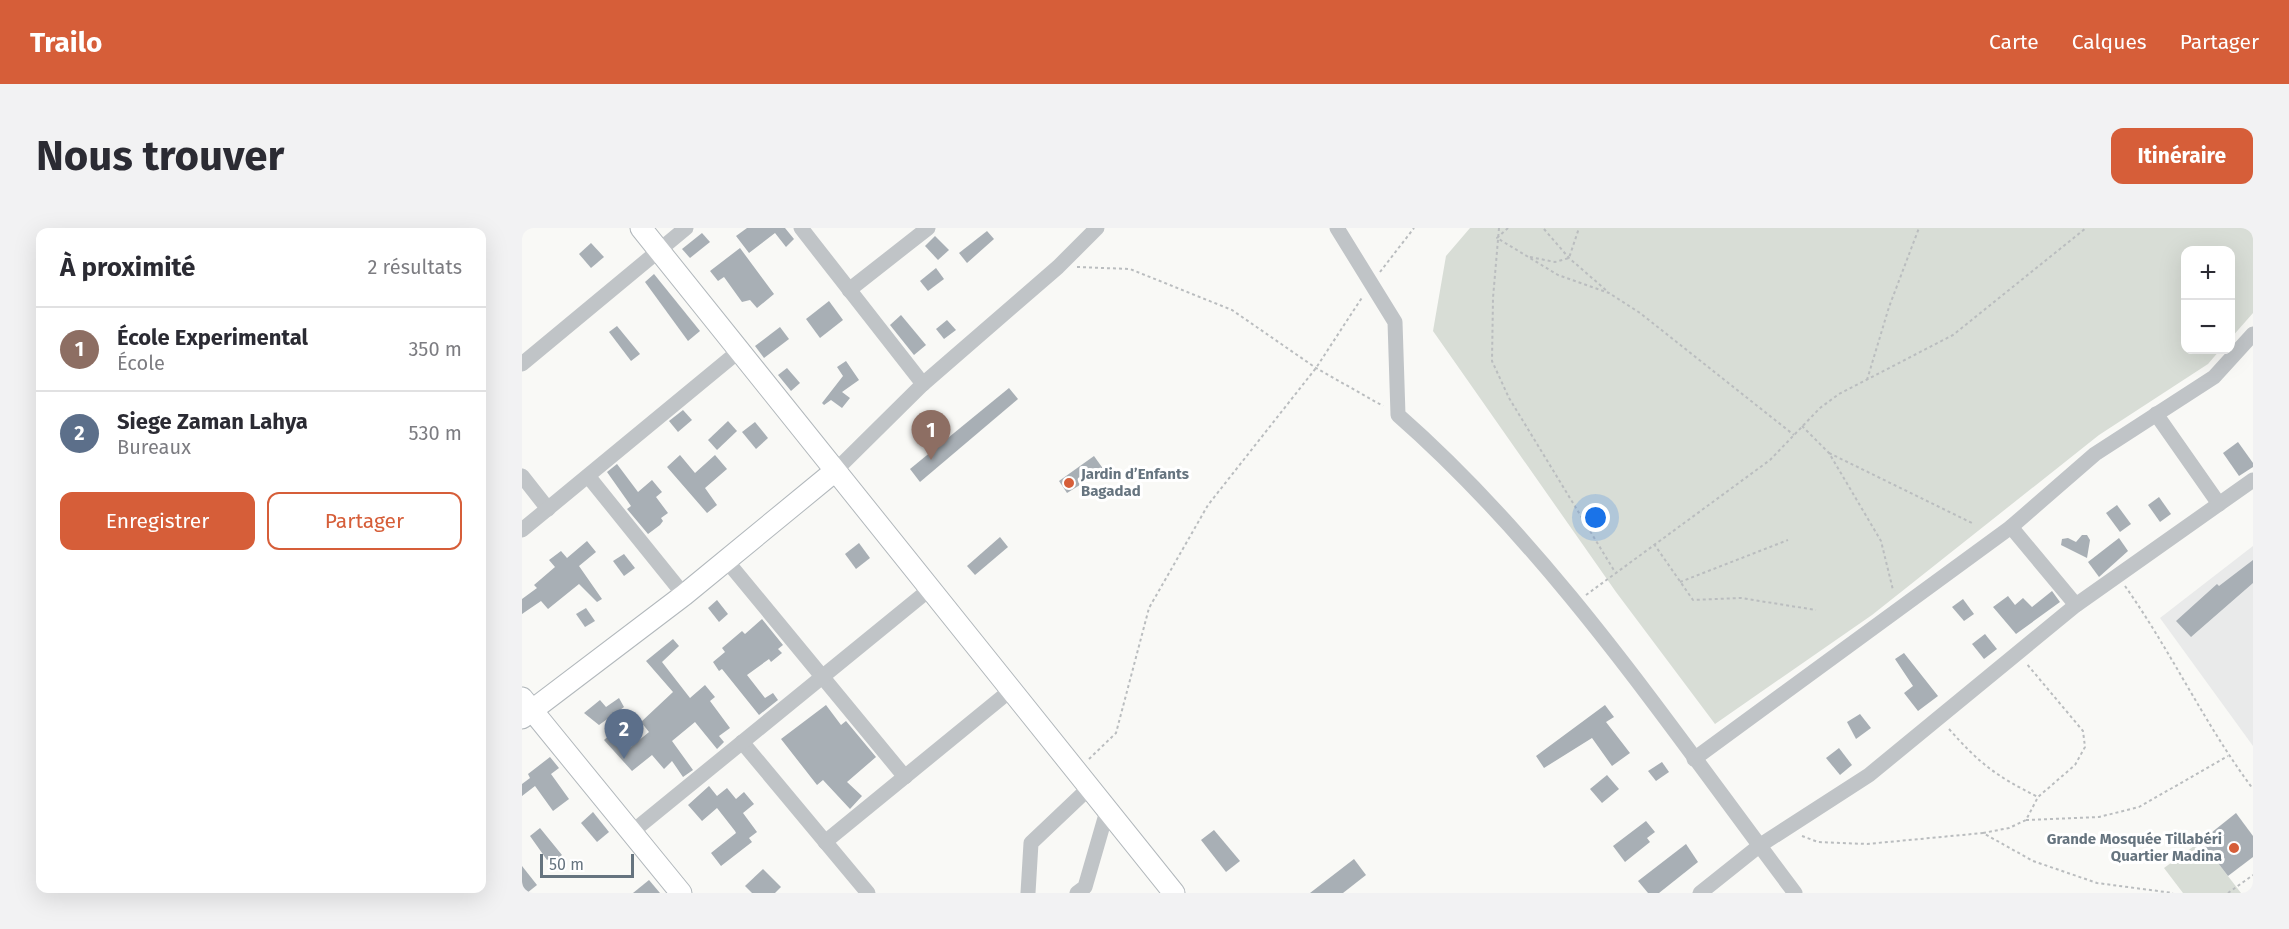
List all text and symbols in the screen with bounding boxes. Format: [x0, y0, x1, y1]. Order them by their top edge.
text: Trailo [30, 26, 102, 59]
text: Carte [1989, 29, 2039, 55]
text: Calques [2072, 29, 2147, 55]
text: Partager [2180, 29, 2259, 55]
button: Itinéraire [2111, 128, 2253, 184]
text: Nous trouver [36, 131, 284, 181]
map controls [2181, 246, 2235, 354]
button: + [2181, 246, 2235, 300]
text: À proximité [60, 252, 195, 283]
text: 2 résultats [367, 255, 462, 279]
button: − [2181, 300, 2235, 354]
text: École Experimental [117, 324, 308, 351]
text: 1 [75, 337, 84, 361]
text: 350 m [408, 337, 462, 361]
text: École [117, 351, 165, 375]
text: Siege Zaman Lahya [117, 408, 308, 435]
pin: 1 [912, 410, 950, 460]
text: 2 [74, 421, 85, 445]
text: 530 m [409, 421, 462, 445]
text: Bureaux [117, 435, 191, 459]
place label: Jardin d’Enfants Bagadad [1080, 465, 1189, 500]
marker: Jardin d’Enfants Bagadad [1062, 476, 1076, 490]
button: Enregistrer [60, 492, 255, 550]
button: Partager [267, 492, 462, 550]
your location [1581, 503, 1610, 532]
pin: 2 [604, 710, 644, 759]
place label: Grande Mosquée Tillabéri Quartier Madina [2047, 830, 2222, 865]
marker: Grande Mosquée Tillabéri Quartier Madina [2227, 841, 2241, 855]
scale bar [540, 851, 634, 878]
text: 50 m [549, 855, 584, 874]

